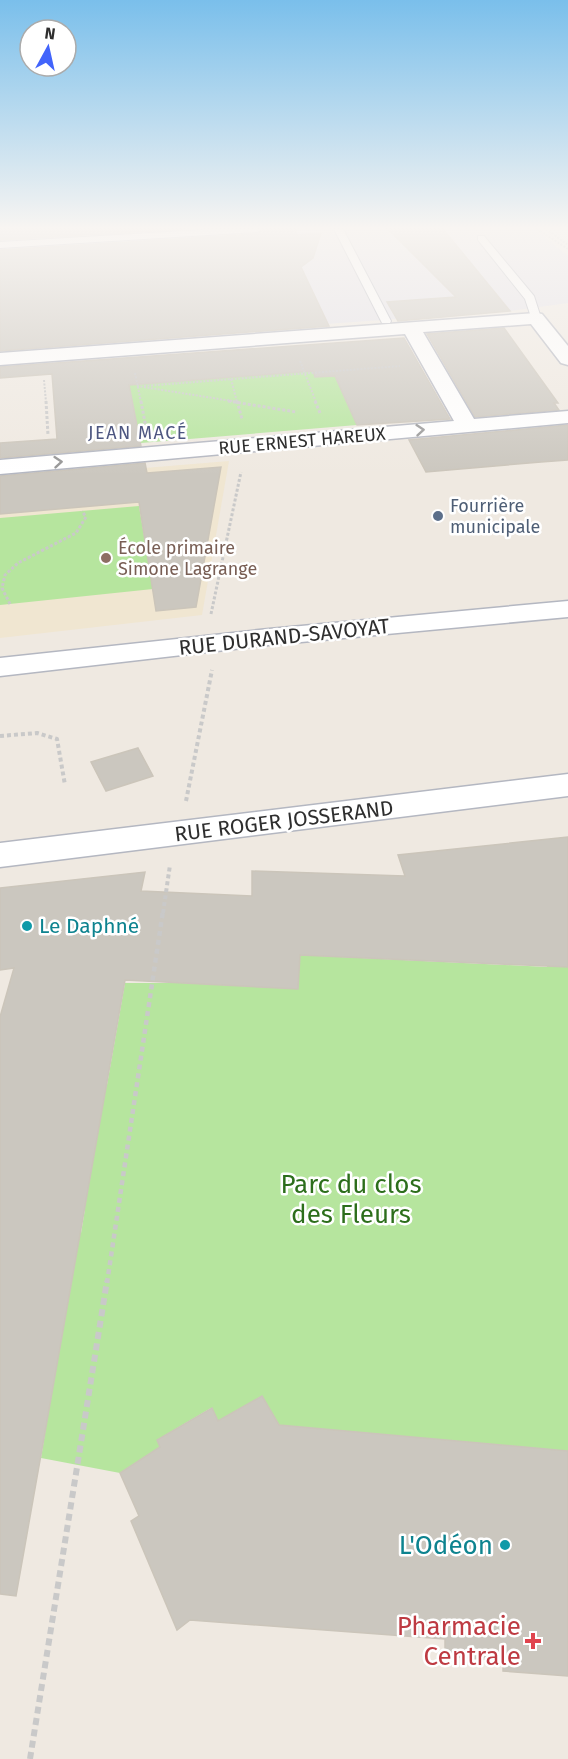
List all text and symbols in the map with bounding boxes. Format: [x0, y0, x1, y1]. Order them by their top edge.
north arrow [18, 18, 78, 78]
text: N [43, 23, 57, 44]
district label: JEAN MACÉ [88, 421, 188, 444]
street label: RUE ERNEST HAREUX [218, 423, 387, 459]
one-way arrow [415, 424, 424, 437]
one-way arrow [54, 456, 63, 469]
place label: Fourrière municipale [450, 495, 540, 538]
marker: Fourrière municipale [431, 509, 445, 523]
place label: École primaire Simone Lagrange [118, 536, 257, 580]
marker: École primaire Simone Lagrange [99, 551, 113, 565]
street label: RUE DURAND-SAVOYAT [177, 613, 391, 661]
street label: RUE ROGER JOSSERAND [173, 795, 395, 847]
place label: Le Daphné [39, 913, 139, 939]
marker: Le Daphné [20, 919, 34, 933]
park label: Parc du clos des Fleurs [280, 1169, 422, 1230]
place label: L'Odéon [399, 1530, 493, 1561]
marker: L'Odéon [498, 1538, 512, 1552]
place label: Pharmacie Centrale [397, 1611, 521, 1672]
marker: Pharmacie Centrale [526, 1634, 540, 1648]

